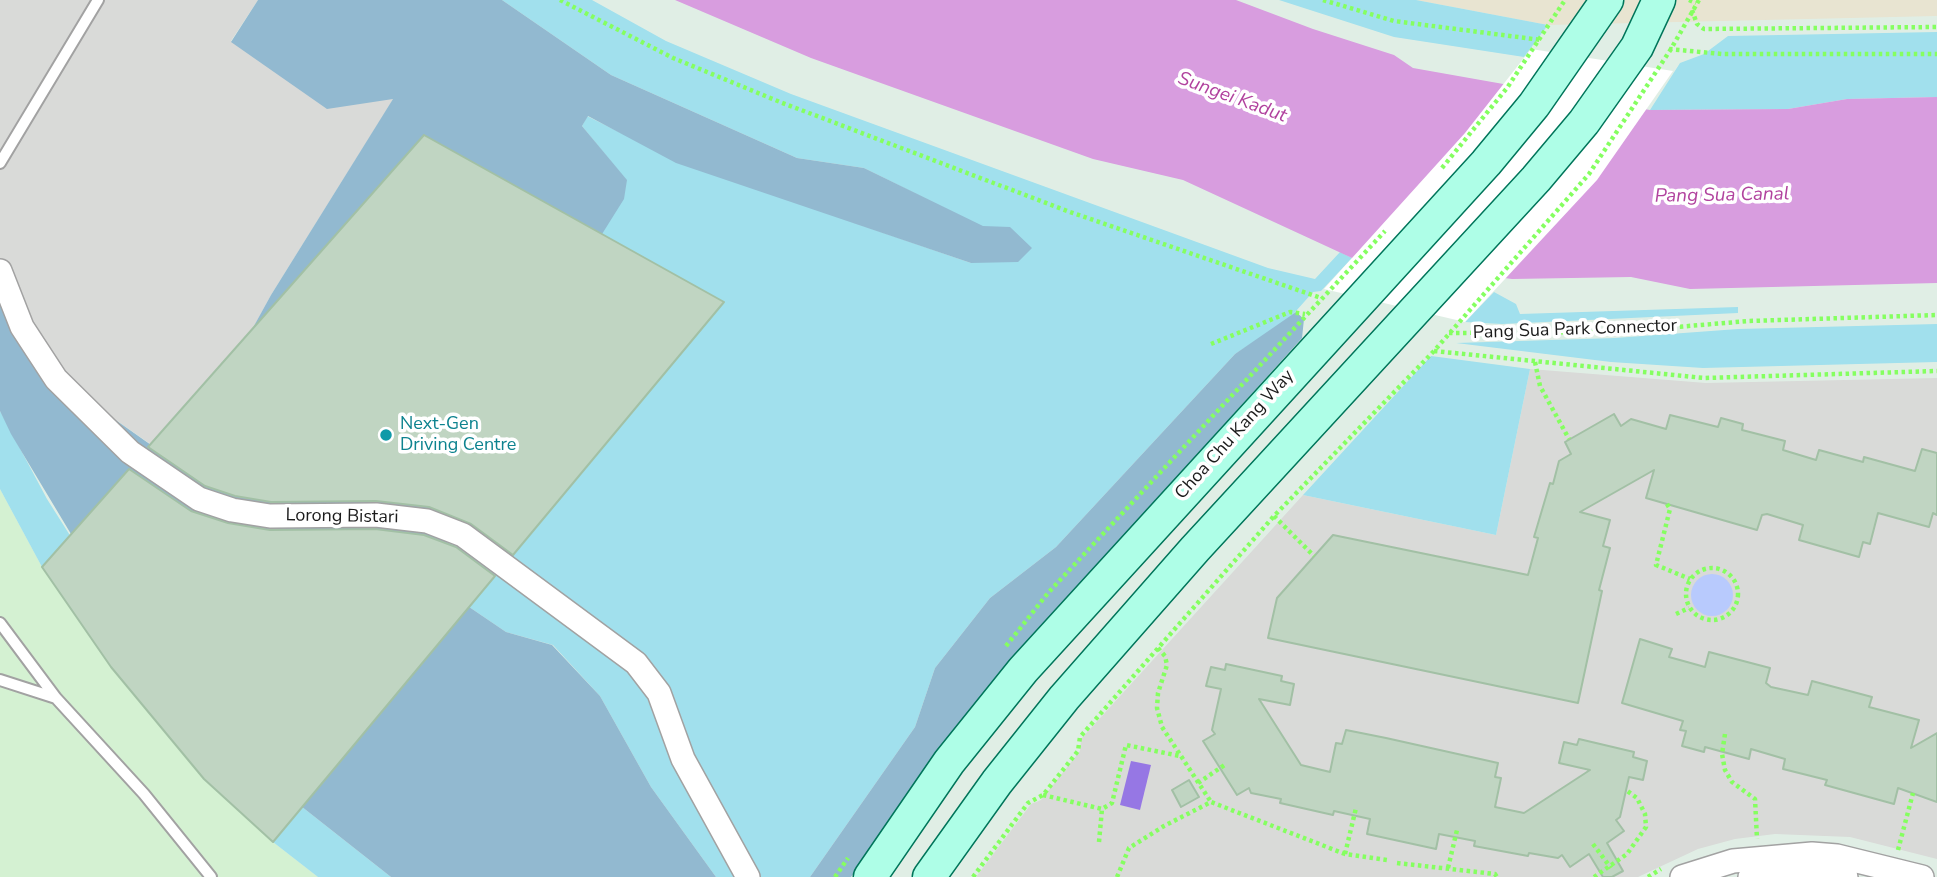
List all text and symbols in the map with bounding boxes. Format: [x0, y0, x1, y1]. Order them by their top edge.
water label: Sungei Kadut [1175, 68, 1289, 128]
water label: Pang Sua Canal [1654, 183, 1790, 209]
street label: Pang Sua Park Connector [1473, 316, 1677, 344]
street label: Choa Chu Kang Way [1171, 366, 1299, 504]
place label: Next-Gen Driving Centre [400, 414, 516, 457]
marker: Next-Gen Driving Centre [378, 427, 394, 443]
street label: Lorong Bistari [285, 505, 399, 529]

